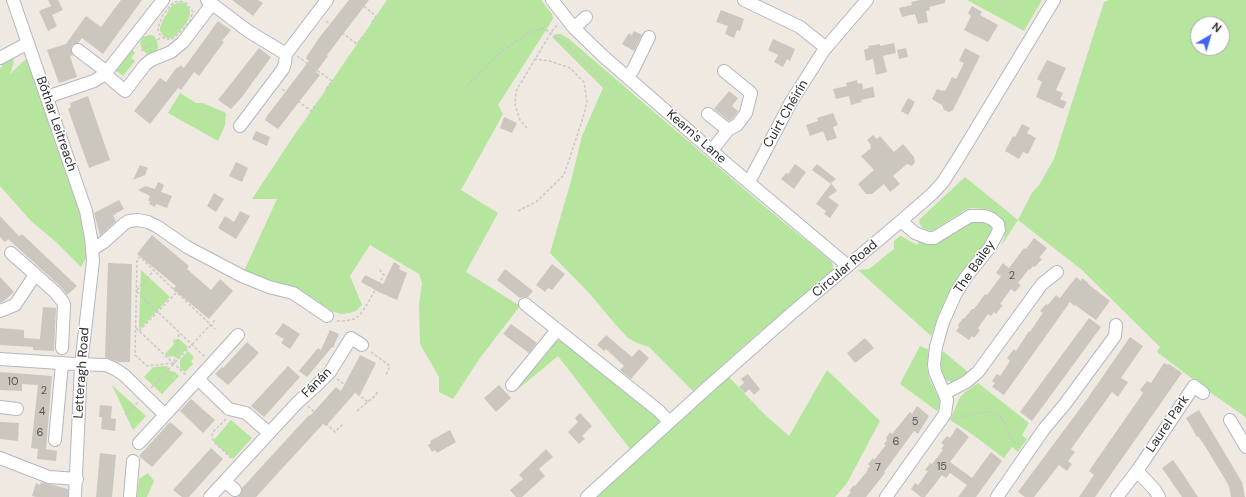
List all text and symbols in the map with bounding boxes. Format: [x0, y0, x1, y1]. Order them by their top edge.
north arrow [1190, 16, 1230, 56]
text: N [1209, 19, 1224, 35]
street label: Bóthar Leitreach [32, 75, 80, 173]
street label: Cuirt Chéirín [760, 77, 812, 151]
street label: Kearn's Lane [663, 107, 729, 167]
street label: Circular Road [809, 237, 881, 301]
street label: The Bailey [951, 238, 999, 296]
house number: 2 [1009, 269, 1015, 283]
street label: Letteragh Road [71, 327, 93, 419]
street label: Fánán [299, 365, 335, 401]
house number: 10 [8, 375, 18, 389]
house number: 2 [41, 384, 47, 398]
street label: Laurel Park [1143, 393, 1193, 455]
house number: 4 [39, 405, 45, 419]
house number: 5 [912, 415, 918, 429]
house number: 6 [37, 426, 43, 440]
house number: 6 [893, 435, 899, 449]
house number: 15 [937, 460, 947, 474]
house number: 7 [875, 461, 881, 475]

